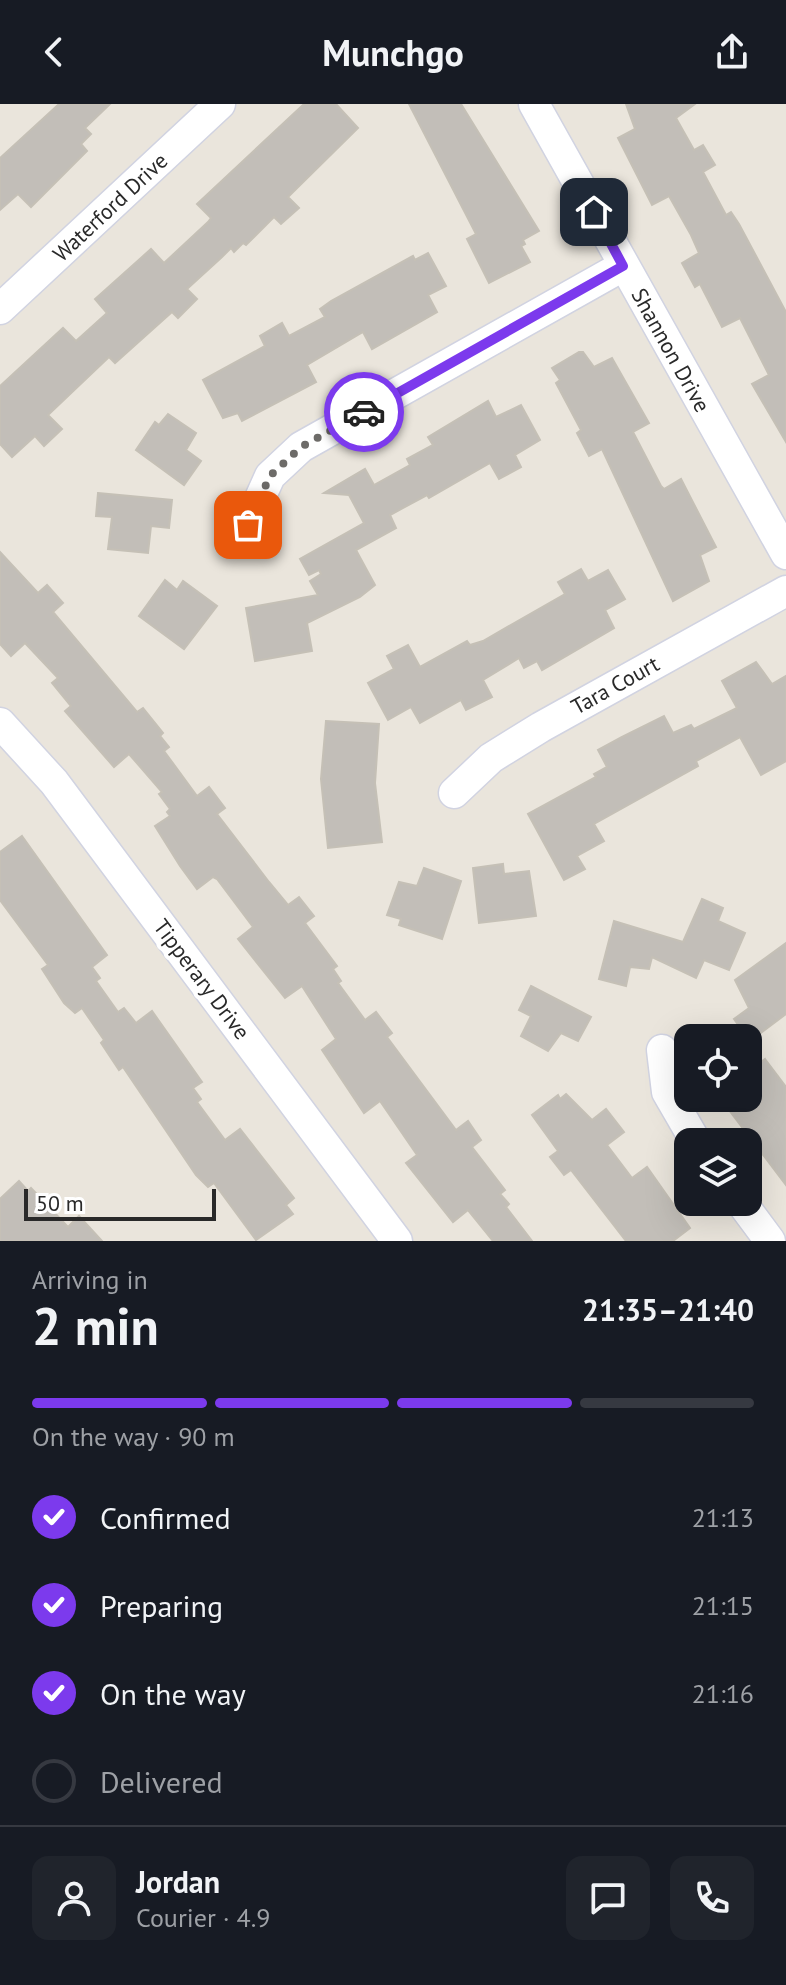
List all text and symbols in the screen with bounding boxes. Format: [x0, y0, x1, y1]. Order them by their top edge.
text: Munchgo [322, 29, 464, 76]
icon: back [32, 30, 76, 74]
icon: share [710, 30, 754, 74]
street label: Waterford Drive [47, 147, 173, 267]
pin [560, 178, 628, 246]
icon: home [572, 190, 616, 234]
street label: Shannon Drive [625, 283, 717, 417]
courier [324, 372, 404, 452]
icon: car [342, 390, 386, 434]
pin [214, 491, 282, 559]
icon: bag [226, 503, 270, 547]
street label: Tara Court [566, 649, 664, 721]
street label: Tipperary Drive [148, 913, 256, 1045]
map controls [674, 1024, 762, 1216]
button: locate [674, 1024, 762, 1112]
button: layers [674, 1128, 762, 1216]
scale bar [24, 1185, 216, 1221]
text: 50 m [36, 1189, 84, 1217]
text: Arriving in [32, 1263, 148, 1296]
text: 21:35–21:40 [582, 1290, 754, 1329]
text: 2 min [32, 1292, 159, 1359]
text: On the way · 90 m [32, 1420, 235, 1453]
icon: check [32, 1495, 76, 1539]
text: Confirmed [100, 1498, 231, 1537]
text: 21:13 [692, 1501, 754, 1534]
icon: check [32, 1583, 76, 1627]
text: Preparing [100, 1586, 223, 1625]
text: 21:15 [692, 1589, 754, 1622]
icon: check [32, 1671, 76, 1715]
text: On the way [100, 1674, 246, 1713]
text: 21:16 [692, 1677, 754, 1710]
text: Delivered [100, 1762, 223, 1801]
button: person [32, 1856, 116, 1940]
button: chat [566, 1856, 650, 1940]
button: phone [670, 1856, 754, 1940]
text: Jordan [136, 1862, 220, 1901]
text: Courier · 4.9 [136, 1901, 270, 1934]

